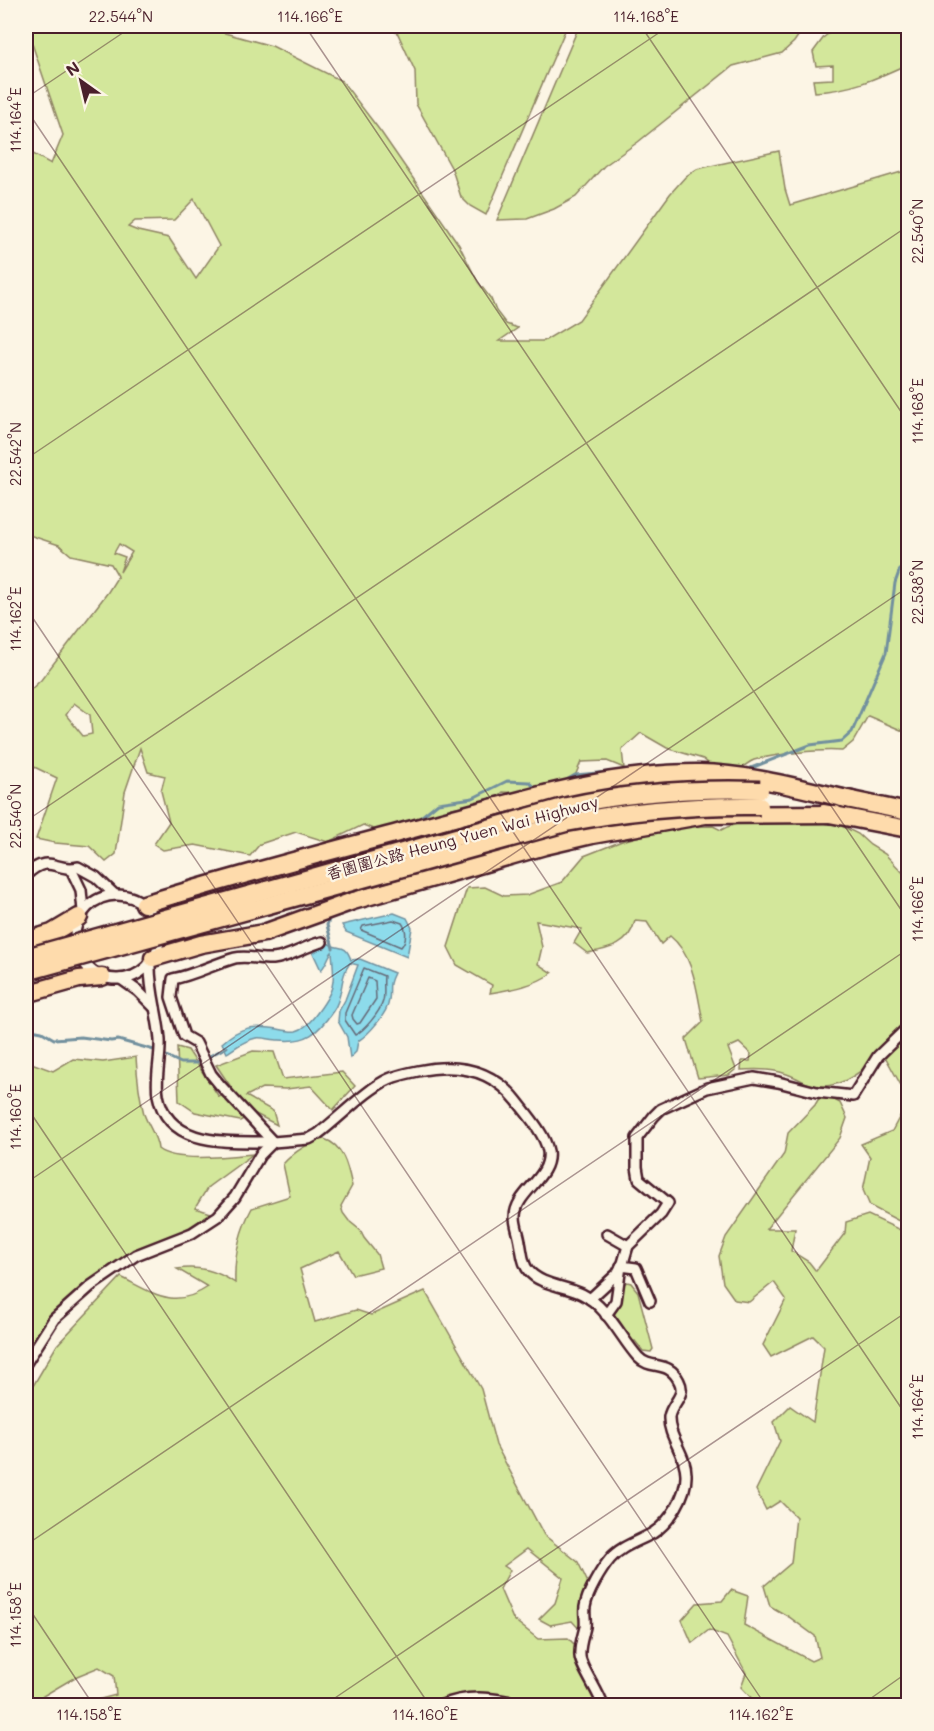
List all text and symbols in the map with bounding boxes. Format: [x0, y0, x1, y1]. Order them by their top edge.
text: 22.544°N [89, 6, 153, 26]
text: 114.166°E [277, 6, 343, 26]
text: 114.168°E [613, 6, 679, 26]
north arrow [51, 51, 111, 111]
text: N [61, 56, 83, 80]
text: 114.164°E [5, 87, 25, 153]
text: 22.540°N [907, 199, 927, 263]
text: 114.168°E [907, 378, 927, 444]
text: 22.542°N [5, 422, 25, 486]
text: 22.538°N [907, 560, 927, 624]
text: 114.162°E [5, 586, 25, 652]
text: 22.540°N [5, 784, 25, 848]
street label: 香園圍公路 Heung Yuen Wai Highway [324, 790, 600, 884]
text: 114.166°E [907, 876, 927, 942]
text: 114.160°E [5, 1084, 25, 1150]
text: 114.164°E [907, 1374, 927, 1440]
text: 114.158°E [5, 1582, 25, 1648]
text: 114.158°E [56, 1704, 122, 1724]
text: 114.160°E [392, 1704, 458, 1724]
text: 114.162°E [728, 1704, 794, 1724]

